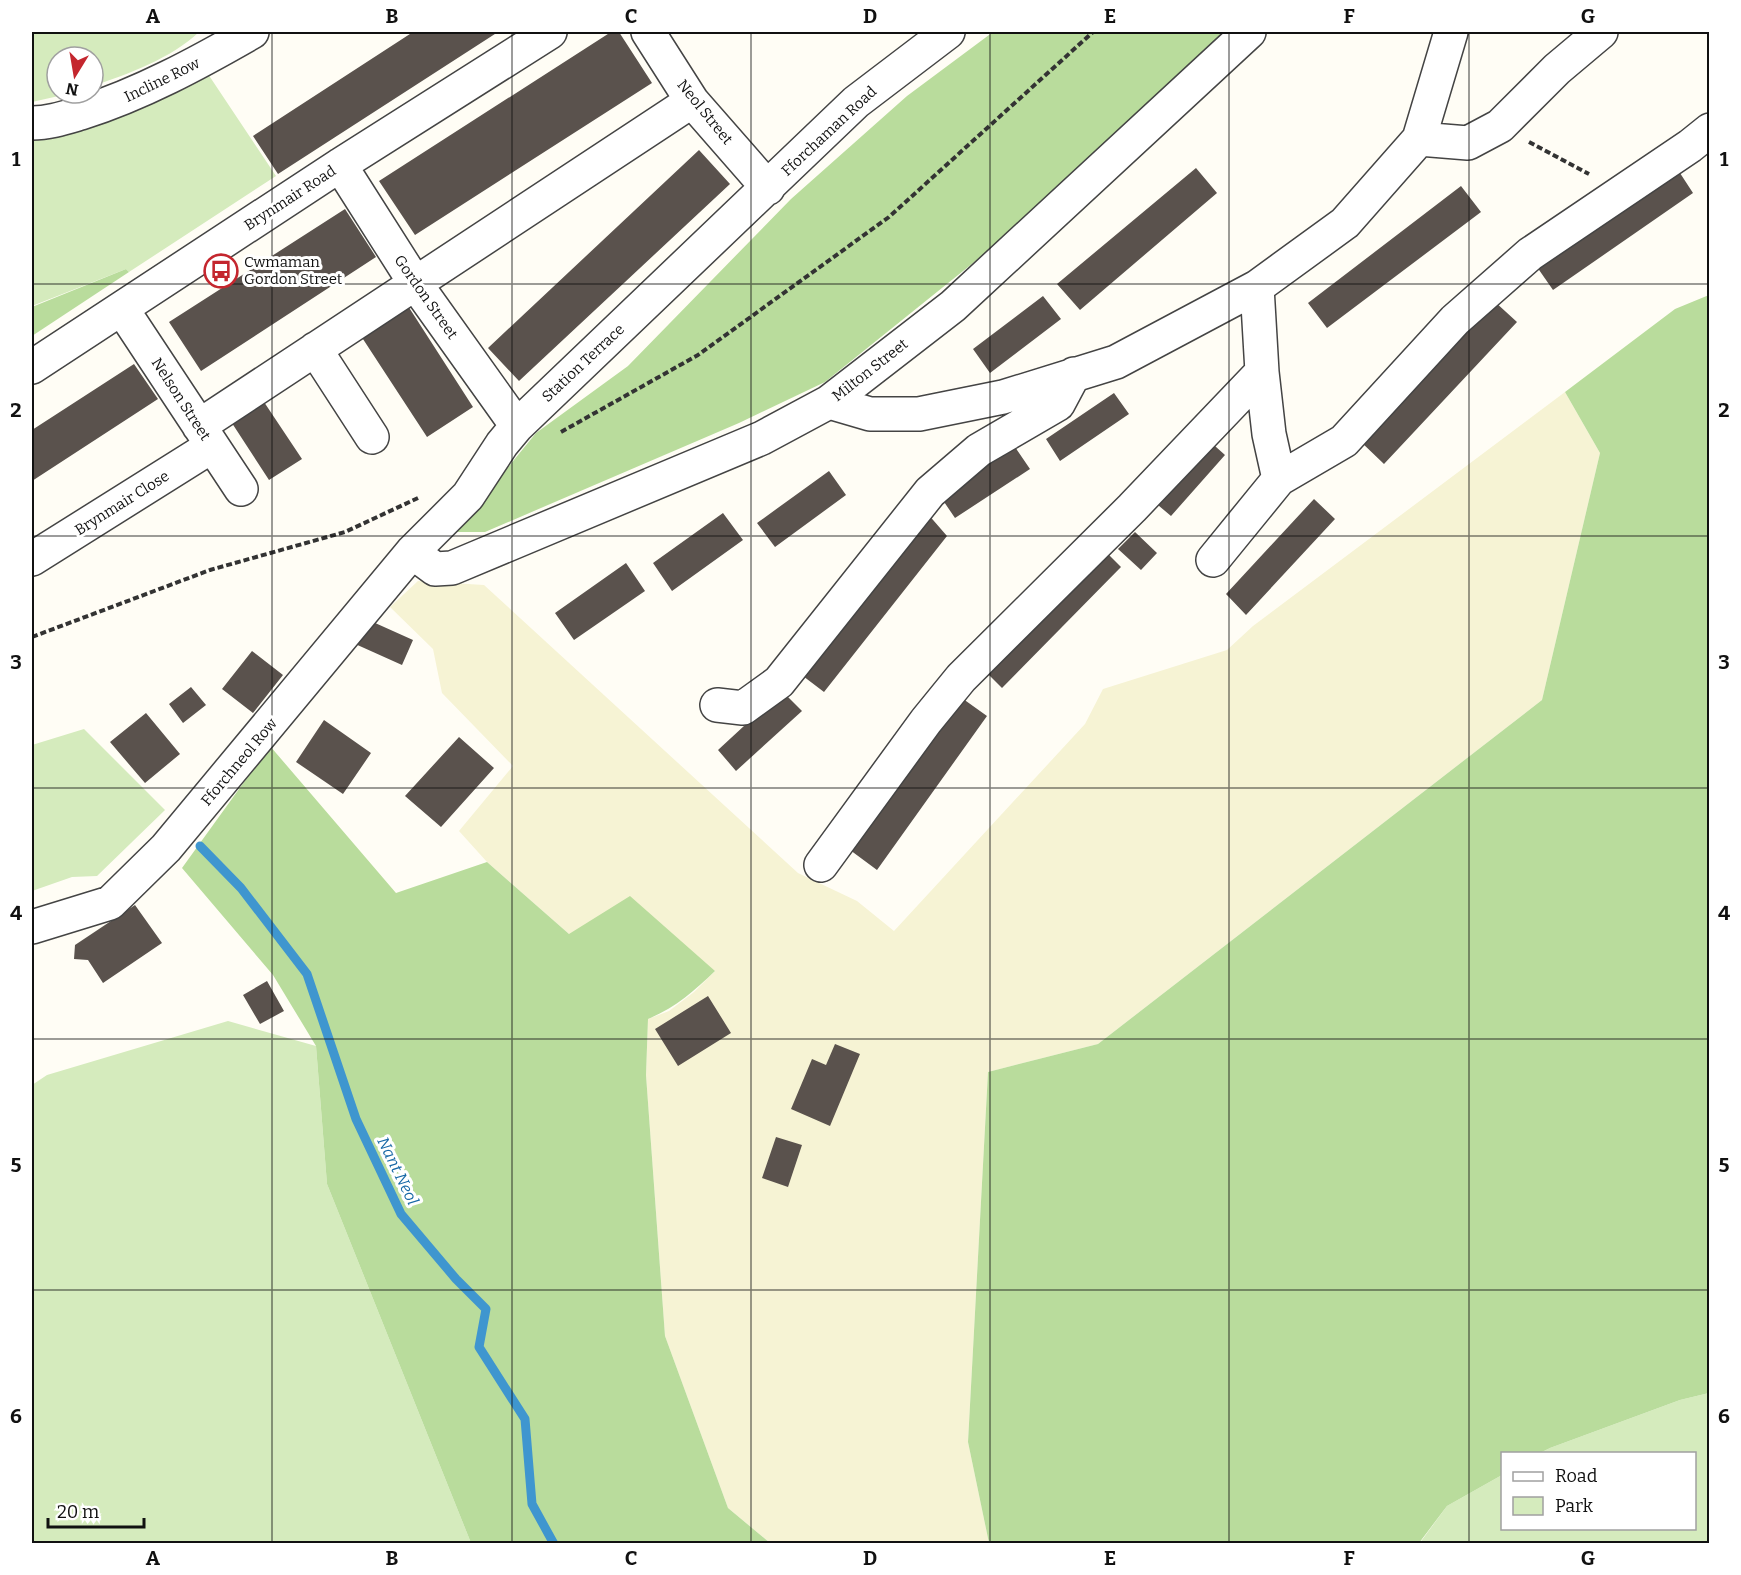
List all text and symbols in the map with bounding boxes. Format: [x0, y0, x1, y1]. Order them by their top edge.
text: A [146, 4, 161, 28]
text: B [386, 4, 399, 28]
text: C [625, 4, 637, 28]
text: D [863, 4, 877, 28]
text: E [1104, 4, 1116, 28]
text: F [1343, 4, 1355, 28]
text: G [1581, 4, 1595, 28]
north arrow [45, 45, 105, 105]
street label: Incline Row [121, 54, 203, 106]
street label: Neol Street [673, 76, 737, 148]
text: N [64, 79, 80, 100]
street label: Fforchaman Road [778, 82, 880, 180]
text: 1 [12, 147, 21, 171]
text: 1 [1720, 147, 1729, 171]
street label: Brynmair Road [241, 162, 339, 234]
street label: Gordon Street [390, 252, 462, 343]
bus stop icon: Cwmaman Gordon Street [203, 253, 239, 289]
place label: Cwmaman Gordon Street [244, 253, 343, 288]
street label: Station Terrace [538, 320, 628, 406]
street label: Milton Street [829, 335, 912, 405]
street label: Nelson Street [148, 354, 215, 444]
text: 2 [10, 398, 22, 422]
text: 2 [1718, 398, 1730, 422]
street label: Brynmair Close [72, 467, 172, 539]
text: 3 [10, 650, 22, 674]
text: 3 [1718, 650, 1730, 674]
street label: Fforchneol Row [197, 714, 281, 809]
text: 4 [10, 901, 22, 925]
text: 4 [1718, 901, 1730, 925]
water label: Nant Neol [373, 1134, 423, 1208]
text: 5 [11, 1153, 22, 1177]
text: 5 [1719, 1153, 1730, 1177]
text: 6 [10, 1404, 22, 1428]
text: 6 [1718, 1404, 1730, 1428]
legend [1501, 1452, 1696, 1530]
text: Road [1555, 1465, 1598, 1487]
scale bar [48, 1491, 144, 1529]
text: Park [1555, 1495, 1594, 1517]
text: 20 m [57, 1501, 99, 1523]
text: A [146, 1546, 161, 1570]
text: B [386, 1546, 399, 1570]
text: C [625, 1546, 637, 1570]
text: D [863, 1546, 877, 1570]
text: E [1104, 1546, 1116, 1570]
text: F [1343, 1546, 1355, 1570]
text: G [1581, 1546, 1595, 1570]

